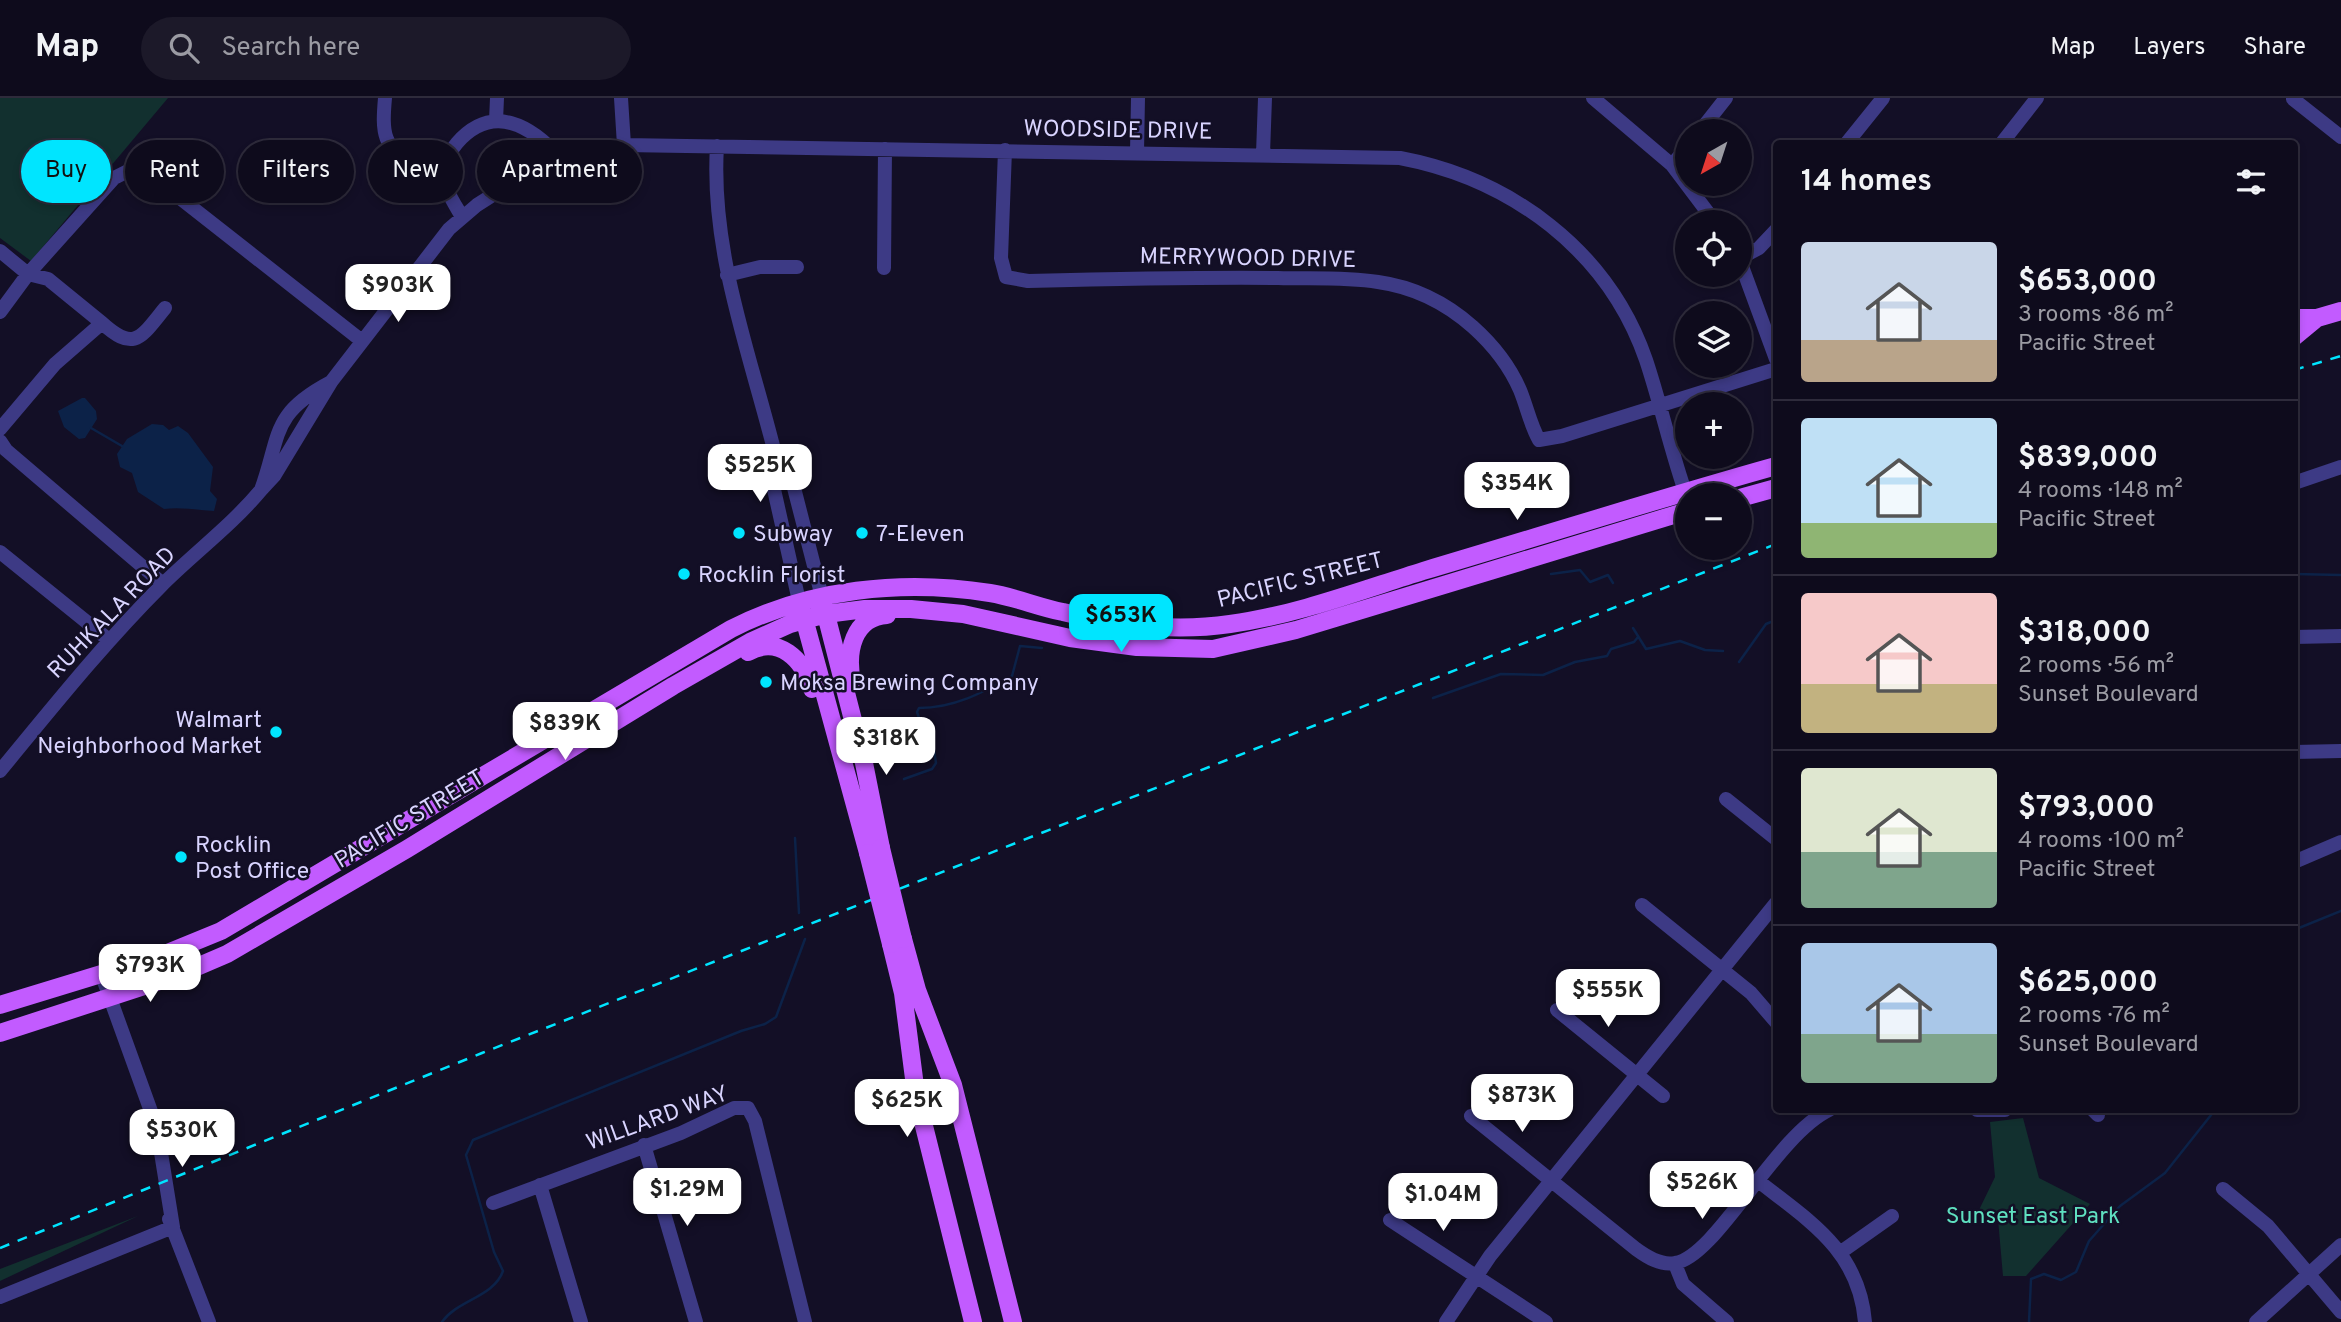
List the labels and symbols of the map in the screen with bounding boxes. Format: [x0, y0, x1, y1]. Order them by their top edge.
street label: WOODSIDE DRIVE [1023, 115, 1213, 148]
north arrow [1675, 119, 1752, 196]
street label: MERRYWOOD DRIVE [1139, 243, 1356, 276]
pin: $903K [349, 264, 447, 324]
pin: $525K [711, 444, 809, 504]
pin: $354K [1468, 462, 1566, 522]
place label: Subway [753, 521, 833, 550]
place label: 7-Eleven [876, 521, 965, 550]
marker: Subway [731, 525, 747, 541]
marker: 7-Eleven [854, 525, 870, 541]
street label: RUHKALA ROAD [42, 542, 183, 686]
street label: PACIFIC STREET [1214, 547, 1387, 616]
place label: Rocklin Florist [698, 562, 845, 591]
marker: Rocklin Florist [676, 566, 692, 582]
pin: $653K [1072, 594, 1170, 654]
place label: Moksa Brewing Company [780, 670, 1039, 699]
marker: Moksa Brewing Company [758, 674, 774, 690]
pin: $839K [516, 702, 614, 762]
place label: Walmart Neighborhood Market [37, 707, 262, 762]
pin: $318K [837, 718, 935, 777]
marker: Walmart Neighborhood Market [268, 724, 284, 740]
street label: PACIFIC STREET [330, 764, 491, 876]
place label: Rocklin Post Office [195, 832, 309, 887]
marker: Rocklin Post Office [173, 849, 189, 865]
pin: $793K [101, 944, 199, 1004]
pin: $555K [1559, 970, 1657, 1029]
pin: $873K [1473, 1074, 1571, 1134]
street label: WILLARD WAY [583, 1080, 733, 1159]
pin: $625K [858, 1080, 956, 1139]
pin: $530K [133, 1110, 231, 1169]
pin: $526K [1653, 1162, 1751, 1221]
pin: $1.29M [630, 1168, 744, 1228]
pin: $1.04M [1386, 1174, 1500, 1233]
park label: Sunset East Park [1946, 1203, 2120, 1232]

